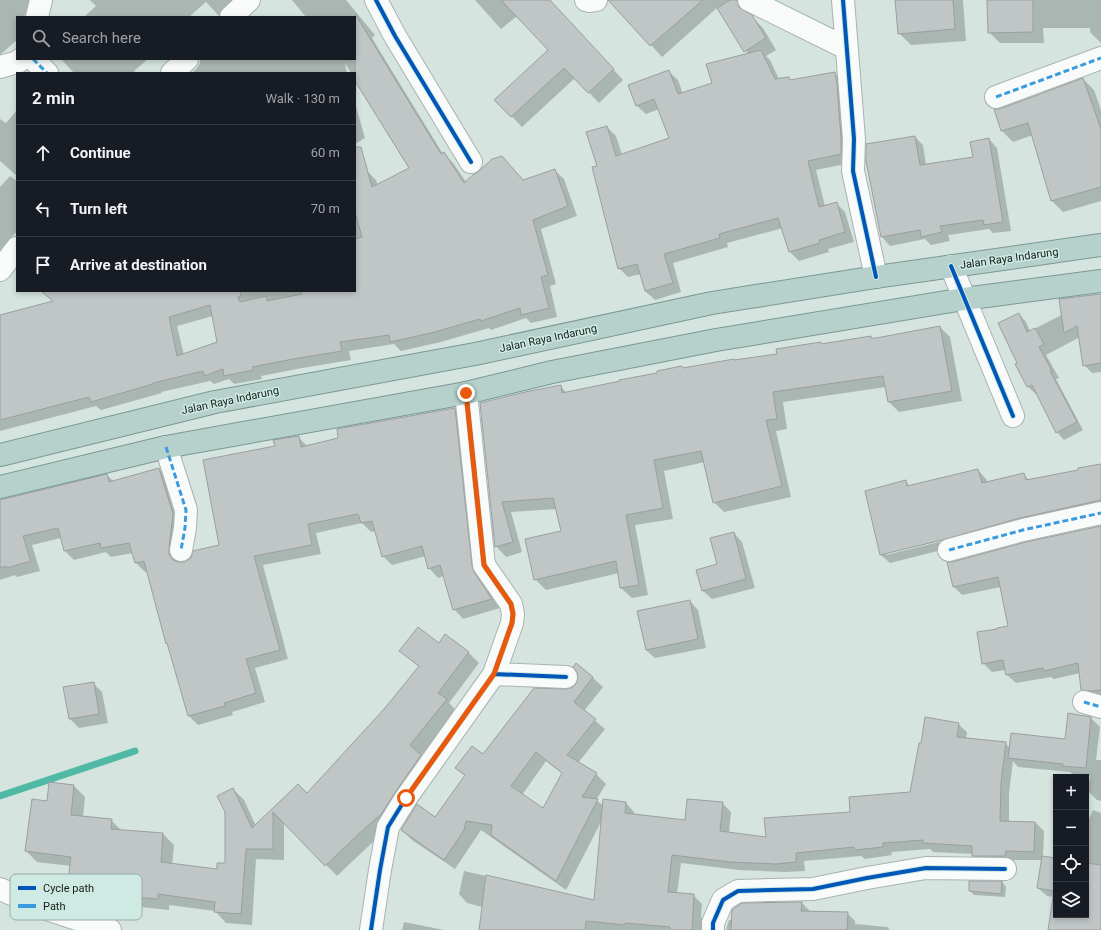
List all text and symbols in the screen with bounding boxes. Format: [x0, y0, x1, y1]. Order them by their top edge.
search box [16, 16, 356, 60]
icon: search [30, 27, 52, 49]
text: Search here [62, 29, 141, 47]
text: 2 min [32, 88, 75, 108]
text: Walk · 130 m [265, 91, 340, 106]
icon: ahead [32, 142, 54, 164]
text: Continue [70, 144, 131, 162]
text: 60 m [311, 145, 340, 160]
icon: left [32, 198, 54, 220]
text: Turn left [70, 200, 127, 218]
text: 70 m [311, 201, 340, 216]
street label: Jalan Raya Indarung [959, 245, 1059, 272]
icon: arrive [32, 254, 54, 276]
text: Arrive at destination [70, 256, 207, 274]
street label: Jalan Raya Indarung [498, 322, 598, 355]
street label: Jalan Raya Indarung [180, 384, 280, 417]
route end [457, 384, 475, 402]
map controls [1053, 774, 1089, 918]
button: + [1053, 774, 1089, 810]
route start [397, 789, 415, 807]
button: − [1053, 810, 1089, 846]
button: locate [1053, 846, 1089, 882]
legend [10, 874, 142, 920]
text: Cycle path [43, 882, 94, 895]
button: layers [1053, 882, 1089, 918]
text: Path [43, 900, 66, 913]

